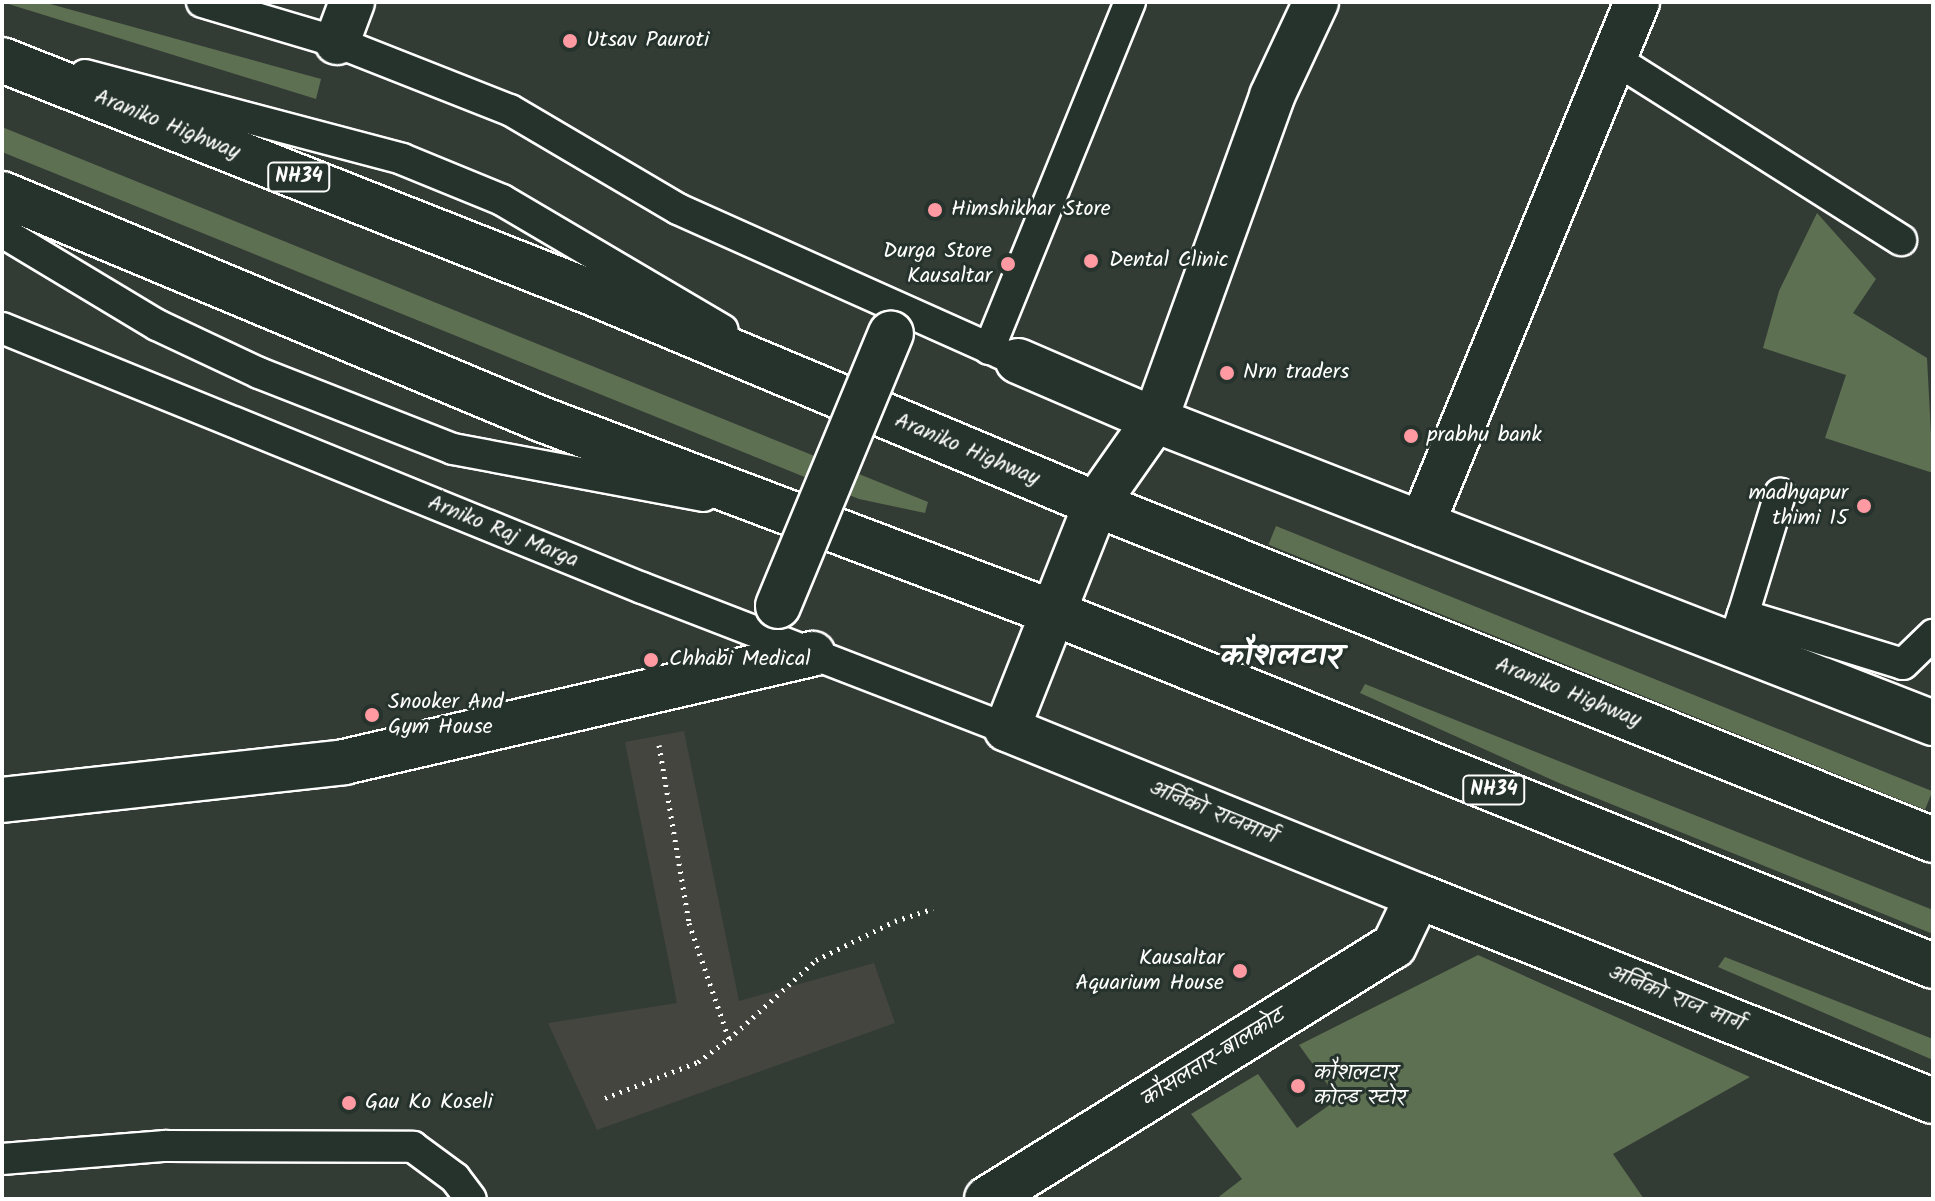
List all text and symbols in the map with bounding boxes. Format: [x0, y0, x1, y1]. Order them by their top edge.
place label: Utsav Pauroti [586, 28, 709, 54]
marker: Utsav Pauroti [561, 32, 579, 50]
street label: Araniko Highway [90, 84, 244, 166]
road number: NH34 [267, 161, 331, 193]
place label: Himshikhar Store [951, 197, 1111, 223]
marker: Himshikhar Store [926, 201, 944, 219]
place label: Durga Store Kausaltar [883, 238, 992, 290]
place label: Dental Clinic [1109, 248, 1228, 274]
marker: Dental Clinic [1080, 250, 1102, 272]
marker: Durga Store Kausaltar [999, 255, 1017, 273]
place label: Nrn traders [1243, 360, 1349, 386]
marker: Nrn traders [1218, 364, 1236, 382]
street label: Araniko Highway [891, 408, 1043, 492]
place label: prabhu bank [1427, 423, 1542, 449]
marker: prabhu bank [1402, 427, 1420, 445]
place label: madhyapur thimi 15 [1748, 480, 1848, 532]
street label: Arniko Raj Marga [424, 490, 582, 574]
marker: madhyapur thimi 15 [1855, 497, 1873, 515]
district label: कौशलटार [1220, 639, 1342, 675]
place label: Chhabi Medical [669, 647, 811, 673]
marker: Chhabi Medical [640, 649, 662, 671]
street label: Araniko Highway [1491, 652, 1645, 734]
place label: Snooker And Gym House [388, 689, 504, 740]
marker: Snooker And Gym House [363, 706, 381, 724]
road number: NH34 [1462, 774, 1526, 806]
street label: अर्निको राजमार्ग [1146, 776, 1280, 850]
place label: Kausaltar Aquarium House [1075, 945, 1224, 996]
street label: अर्निको राज मार्ग [1605, 960, 1747, 1038]
marker: Kausaltar Aquarium House [1231, 962, 1249, 980]
street label: कौसलतार-बालकोट [1137, 1003, 1291, 1113]
place label: कौशलटार कोल्ड स्टोर [1314, 1060, 1406, 1112]
marker: कौशलटार कोल्ड स्टोर [1289, 1077, 1307, 1095]
place label: Gau Ko Koseli [365, 1090, 493, 1116]
marker: Gau Ko Koseli [340, 1094, 358, 1112]

